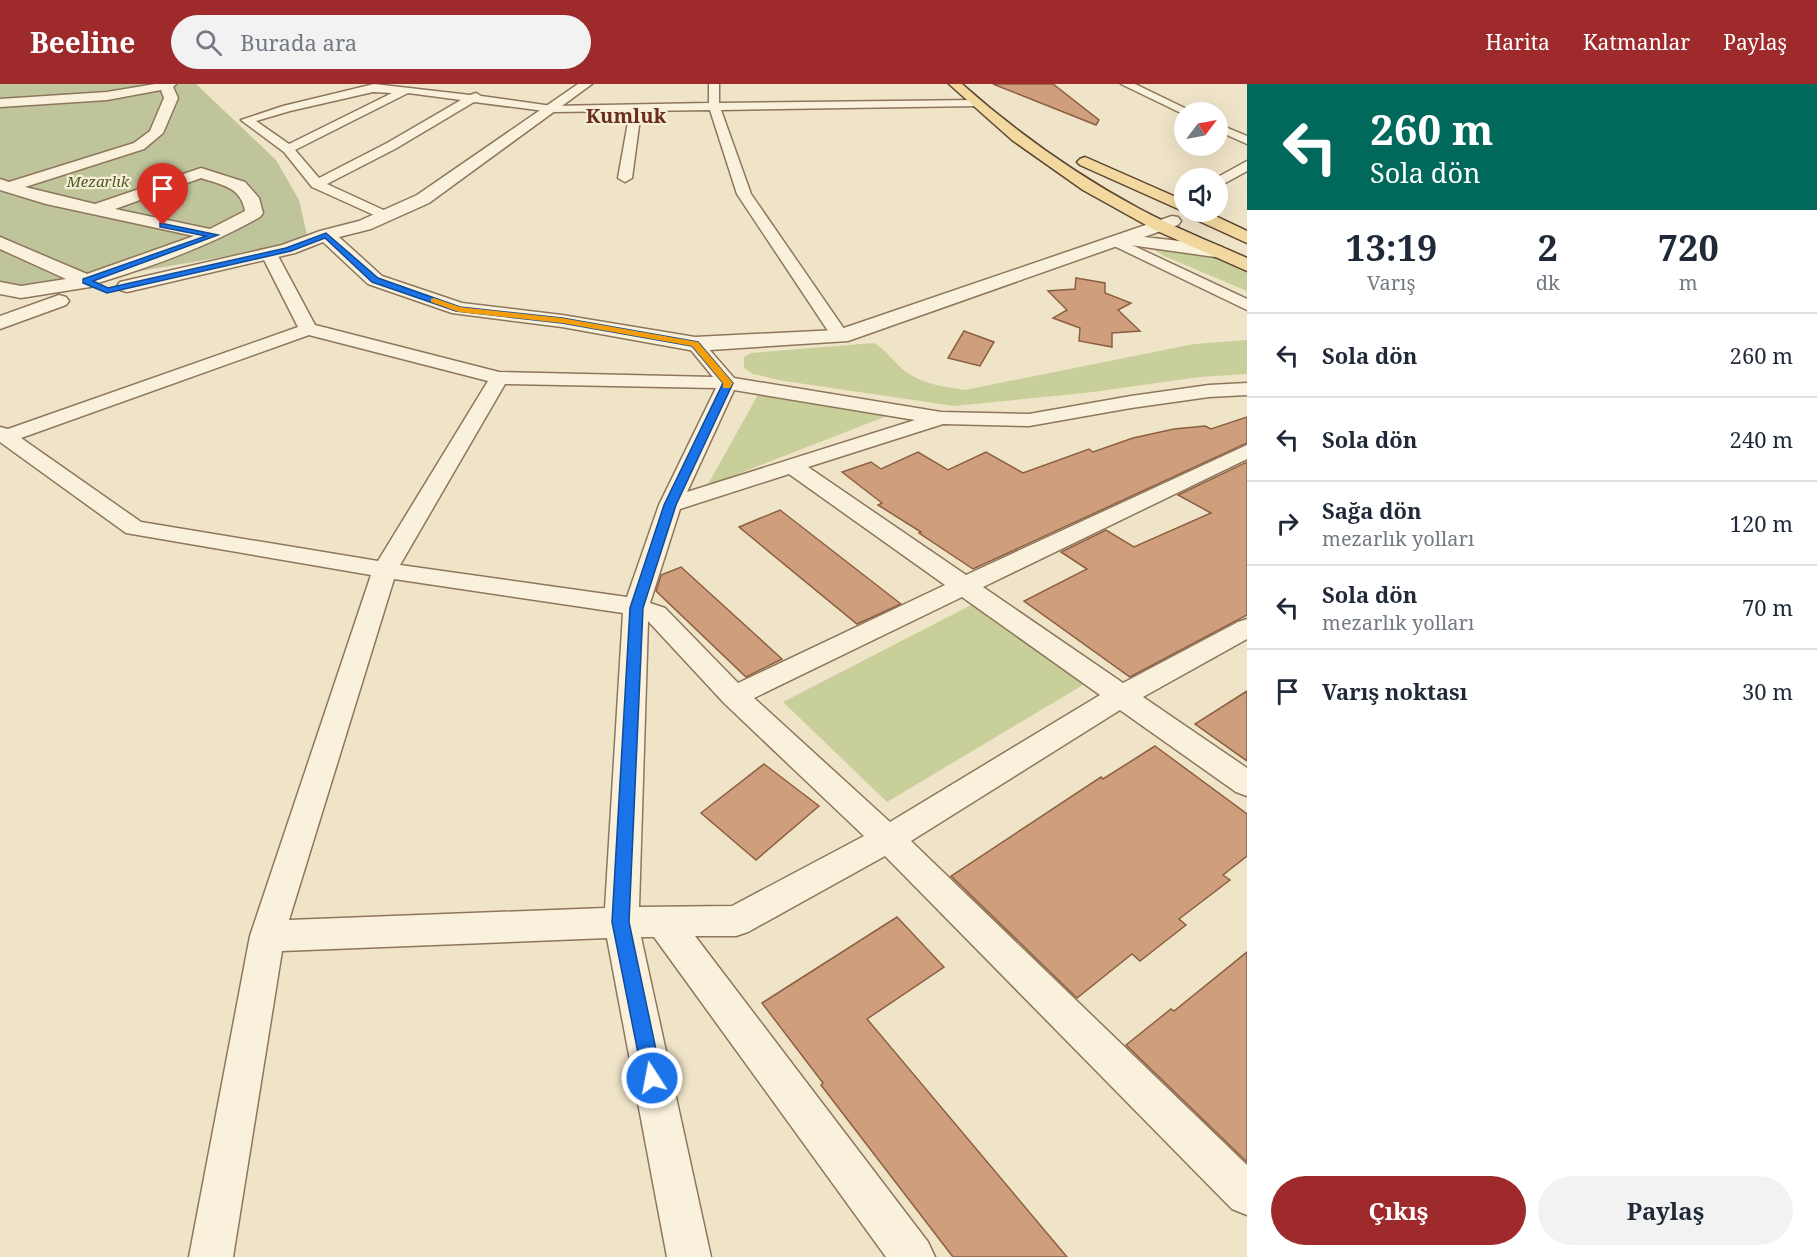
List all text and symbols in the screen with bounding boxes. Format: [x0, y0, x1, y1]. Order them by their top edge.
search box [171, 15, 591, 69]
text: Beeline [30, 23, 135, 61]
icon: search [192, 26, 225, 59]
text: Burada ara [240, 27, 357, 57]
text: Harita [1486, 28, 1550, 56]
text: Katmanlar [1583, 28, 1690, 56]
text: Paylaş [1723, 28, 1787, 56]
text: 260 m [1370, 100, 1494, 157]
district label: Kumluk [586, 102, 666, 129]
north arrow [1174, 102, 1228, 156]
map controls [1174, 102, 1228, 222]
icon: left [1271, 108, 1349, 186]
text: Sola dön [1370, 154, 1480, 191]
pin [137, 163, 188, 225]
button: sound [1174, 168, 1228, 222]
park label: Mezarlık [66, 171, 130, 191]
icon: arrive [146, 172, 179, 205]
text: 13:19 [1345, 223, 1437, 272]
text: 2 [1537, 223, 1558, 272]
text: 720 [1658, 223, 1719, 272]
text: Varış [1367, 269, 1416, 296]
text: dk [1536, 269, 1560, 296]
text: m [1679, 269, 1698, 296]
icon: left [1271, 339, 1304, 372]
text: Sola dön [1322, 340, 1417, 370]
text: 260 m [1730, 340, 1793, 370]
icon: left [1271, 423, 1304, 456]
text: Sola dön [1322, 424, 1417, 454]
text: 240 m [1730, 424, 1793, 454]
text: Sağa dön [1322, 495, 1422, 525]
icon: right [1271, 507, 1304, 540]
text: 120 m [1730, 508, 1793, 538]
text: mezarlık yolları [1322, 525, 1474, 552]
text: Sola dön [1322, 579, 1417, 609]
icon: left [1271, 591, 1304, 624]
text: 70 m [1742, 592, 1793, 622]
text: mezarlık yolları [1322, 609, 1474, 636]
icon: arrive [1271, 675, 1304, 708]
text: Varış noktası [1322, 676, 1467, 706]
text: 30 m [1742, 676, 1793, 706]
position arrow [620, 1046, 684, 1110]
button: Çıkış [1271, 1176, 1526, 1245]
button: Paylaş [1538, 1176, 1793, 1245]

